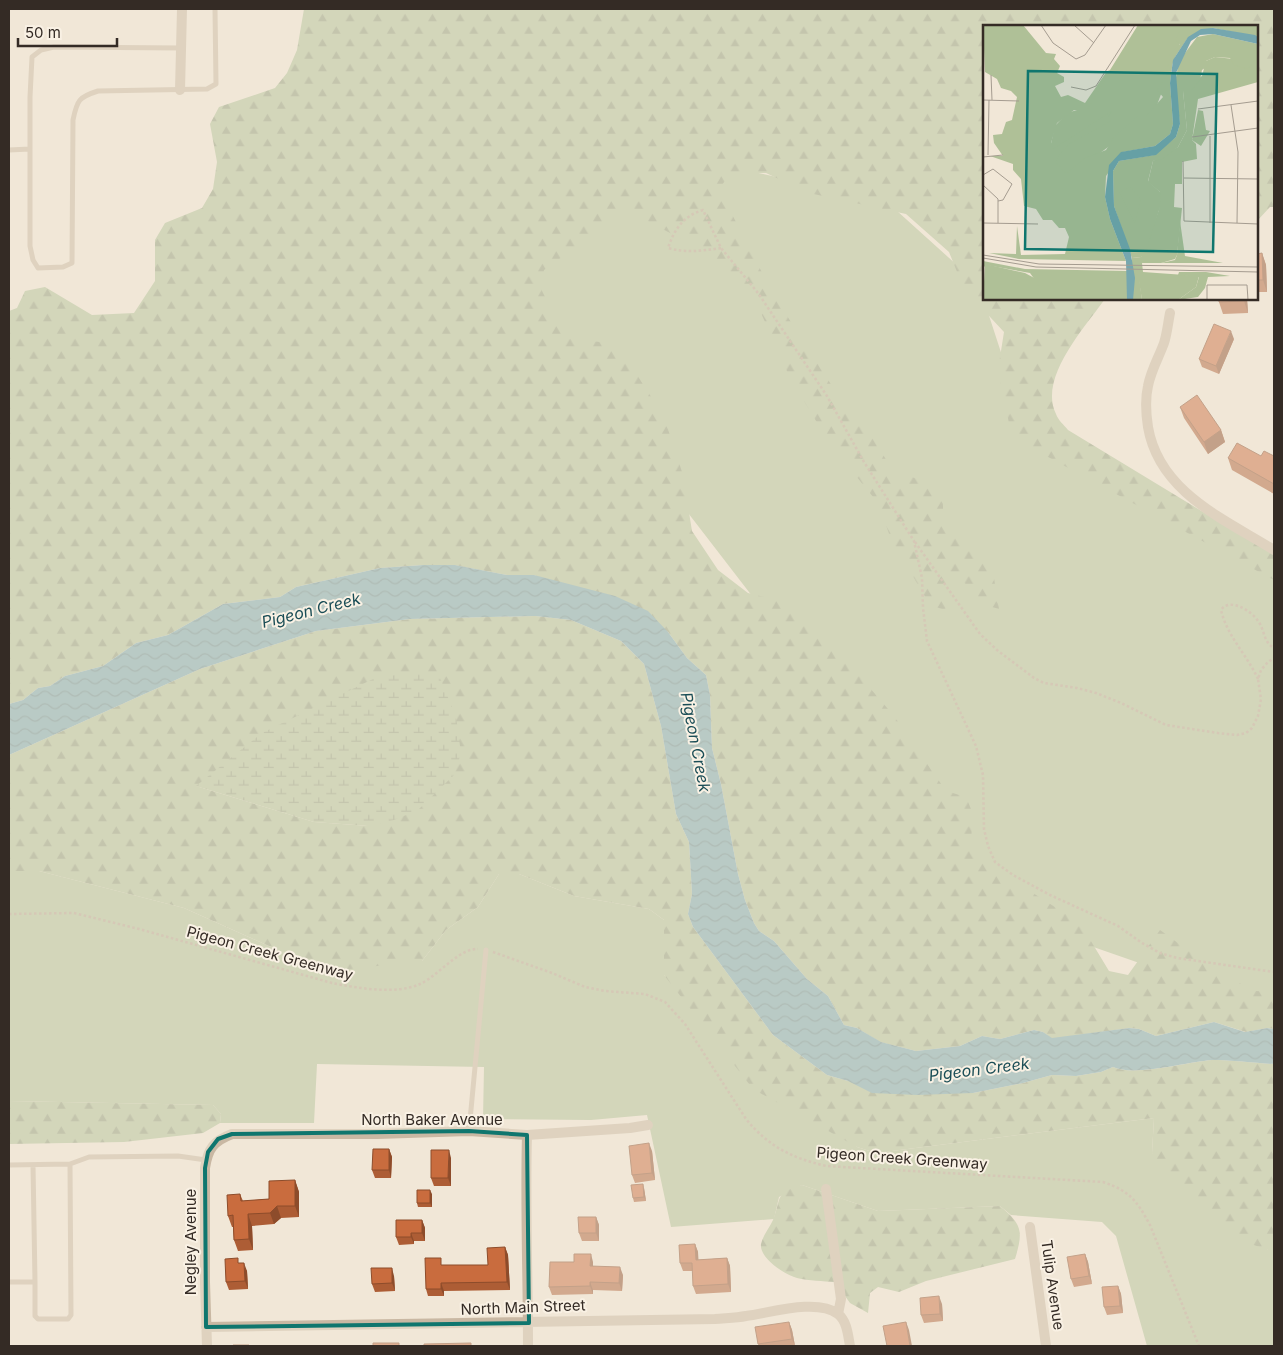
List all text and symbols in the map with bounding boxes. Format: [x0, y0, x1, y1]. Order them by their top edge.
scale bar [18, 15, 116, 47]
text: 50 m [25, 23, 61, 42]
inset map [983, 25, 1258, 300]
water label: Pigeon Creek [259, 588, 363, 632]
water label: Pigeon Creek [677, 690, 716, 794]
street label: Pigeon Creek Greenway [185, 922, 356, 985]
water label: Pigeon Creek [927, 1053, 1031, 1085]
street label: North Baker Avenue [361, 1110, 503, 1129]
street label: Pigeon Creek Greenway [816, 1143, 989, 1173]
street label: Negley Avenue [181, 1189, 200, 1295]
street label: Tulip Avenue [1037, 1239, 1069, 1331]
street label: North Main Street [460, 1295, 586, 1319]

